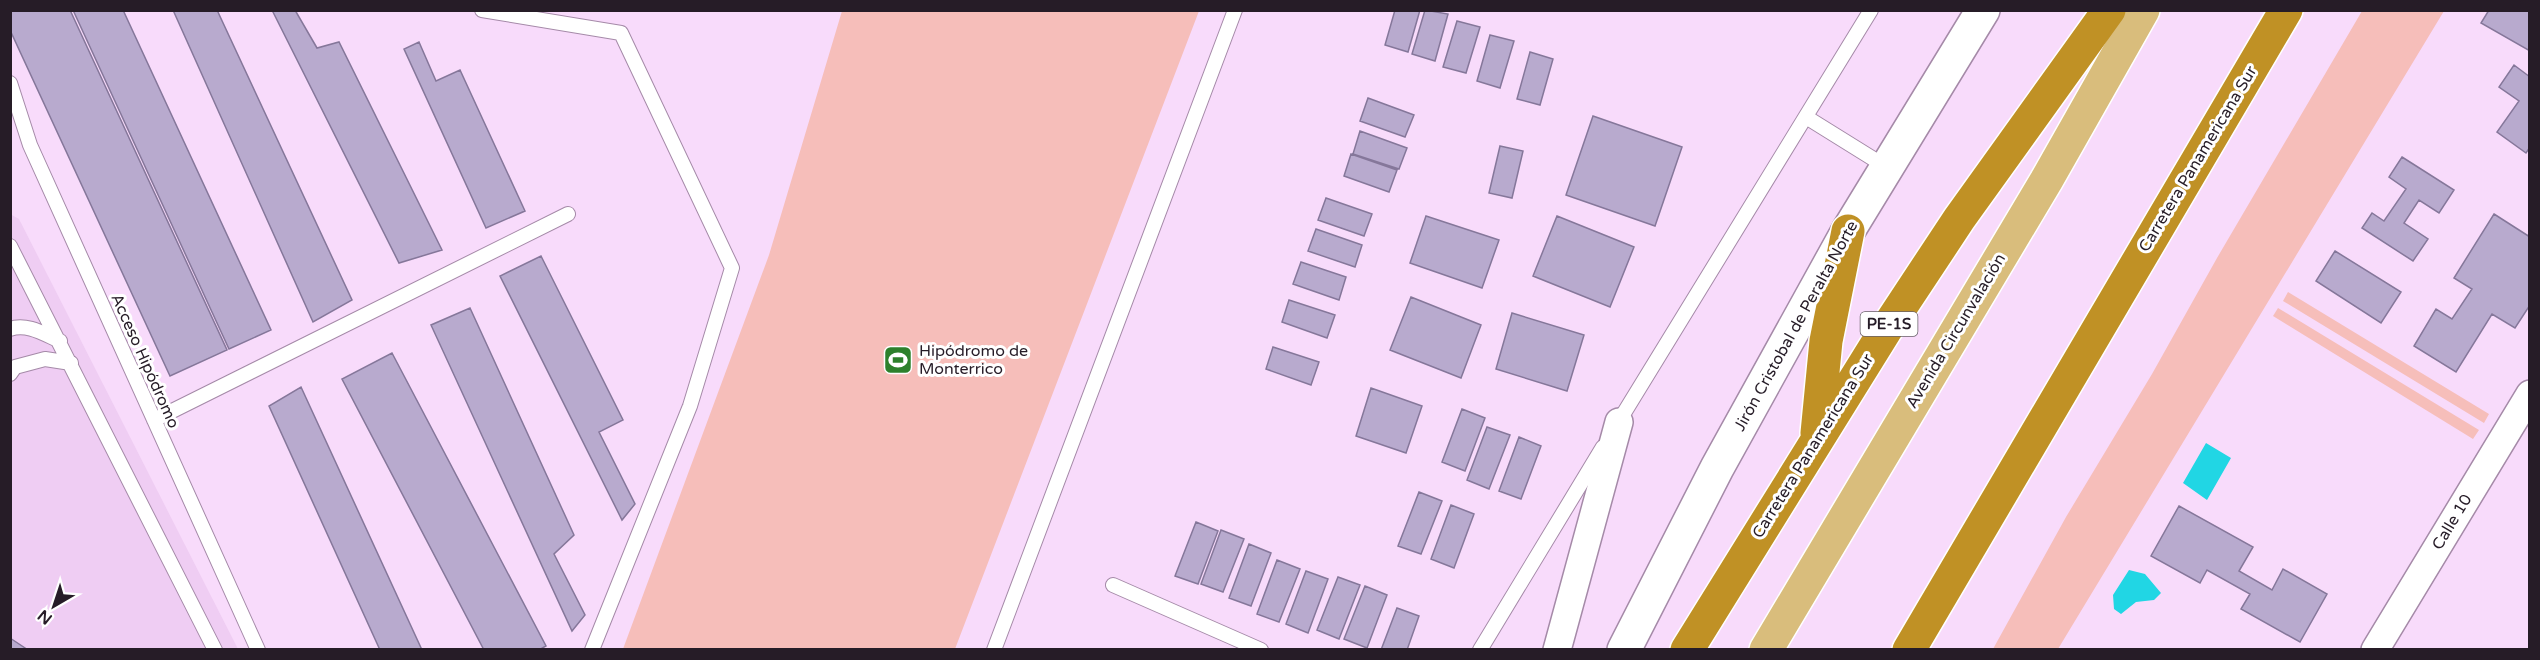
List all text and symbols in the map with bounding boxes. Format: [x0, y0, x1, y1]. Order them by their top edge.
street label: Carretera Panamericana Sur [2134, 62, 2262, 256]
street label: Jirón Cristobal de Peralta Norte [1730, 217, 1862, 435]
street label: Avenida Circunvalación [1902, 250, 2010, 412]
street label: Acceso Hipódromo [106, 291, 184, 431]
road number: PE-1S [1860, 312, 1918, 336]
place label: Hipódromo de Monterrico [919, 341, 1028, 379]
sports icon: Hipódromo de Monterrico [882, 344, 914, 376]
street label: Carretera Panamericana Sur [1748, 349, 1878, 542]
street label: Calle 10 [2428, 491, 2476, 553]
north arrow [24, 576, 84, 636]
text: N [34, 605, 56, 629]

